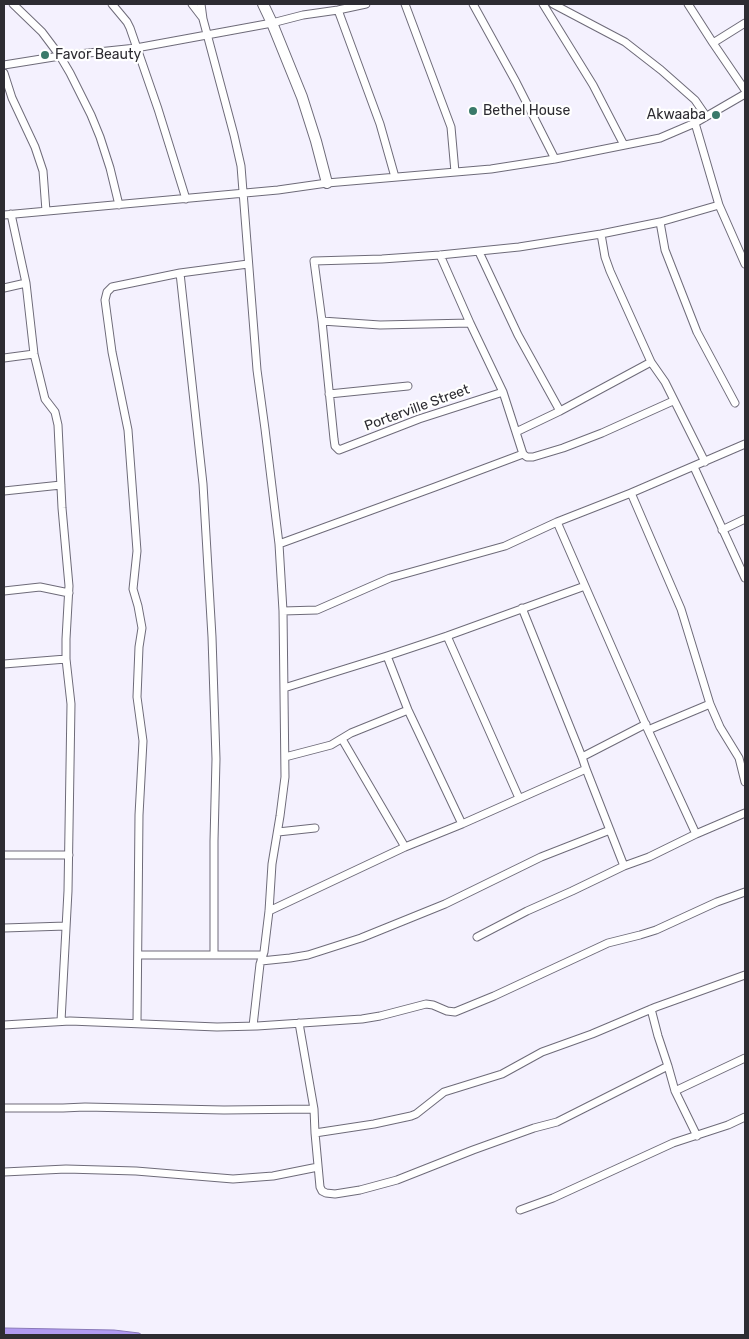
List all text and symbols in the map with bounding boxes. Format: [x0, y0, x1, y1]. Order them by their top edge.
place label: Favor Beauty [55, 47, 141, 63]
marker: Favor Beauty [39, 49, 51, 61]
place label: Bethel House [483, 103, 570, 119]
marker: Bethel House [467, 105, 479, 117]
place label: Akwaaba [647, 107, 706, 123]
marker: Akwaaba [710, 109, 722, 121]
street label: Porterville Street [362, 381, 472, 435]

